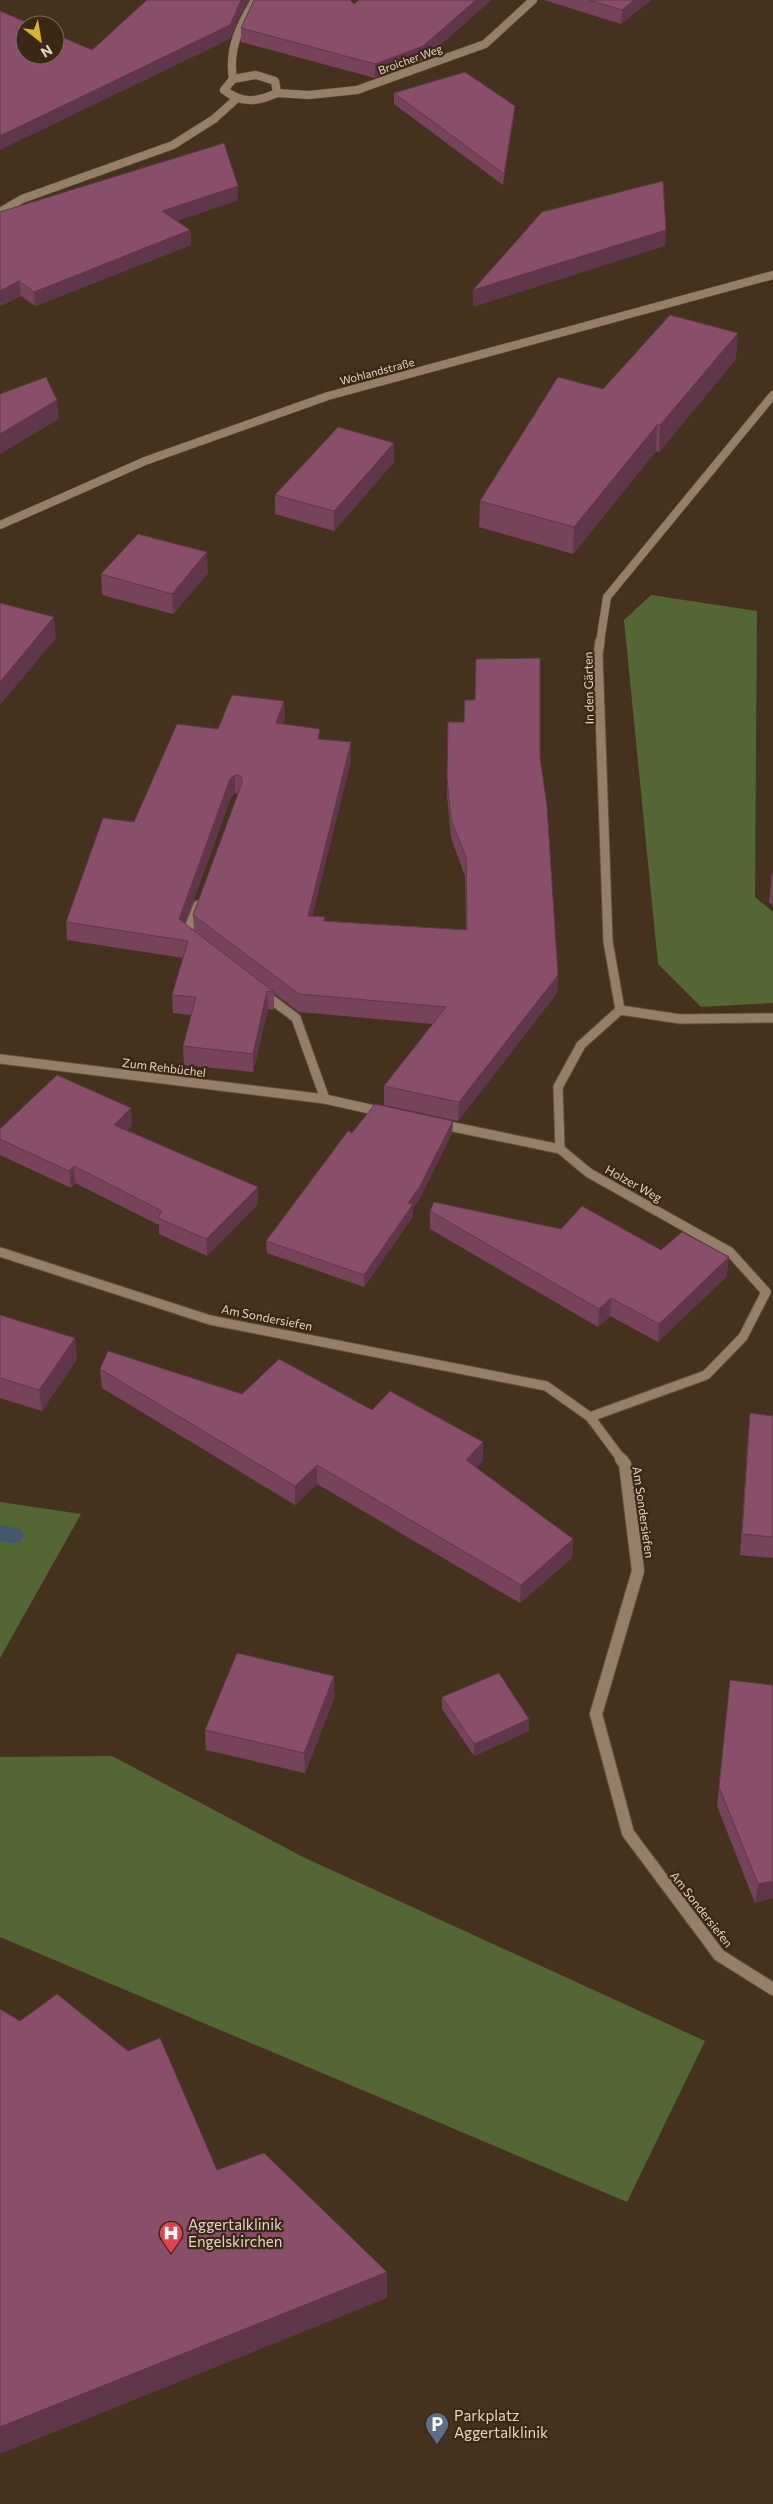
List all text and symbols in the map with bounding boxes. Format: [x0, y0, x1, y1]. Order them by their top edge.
north arrow [15, 15, 65, 65]
street label: Broicher Weg [376, 41, 444, 77]
text: N [38, 42, 56, 62]
street label: Wohlandstraße [338, 355, 416, 387]
street label: In den Gärten [580, 651, 596, 725]
street label: Zum Rehbüchel [121, 1055, 207, 1079]
street label: Holzer Weg [603, 1162, 665, 1205]
street label: Am Sondersiefen [220, 1301, 314, 1333]
street label: Am Sondersiefen [631, 1465, 657, 1559]
street label: Am Sondersiefen [668, 1868, 736, 1950]
place label: Aggertalklinik Engelskirchen [188, 2215, 282, 2250]
hospital icon: Aggertalklinik Engelskirchen [158, 2220, 184, 2254]
place label: Parkplatz Aggertalklinik [454, 2406, 548, 2441]
parking icon: Parkplatz Aggertalklinik [424, 2411, 450, 2445]

